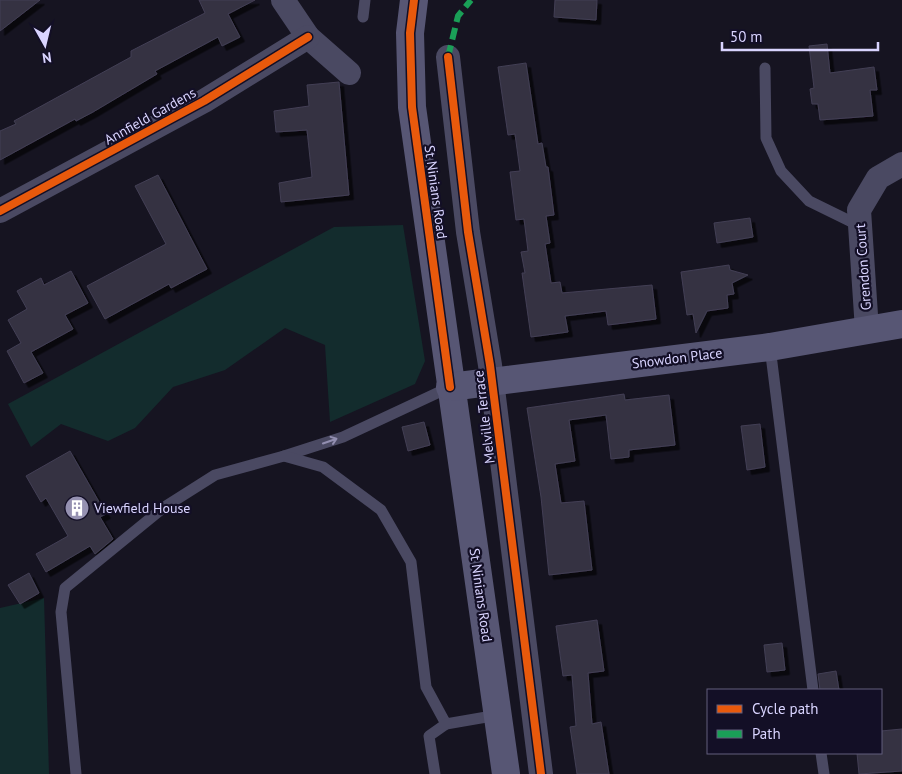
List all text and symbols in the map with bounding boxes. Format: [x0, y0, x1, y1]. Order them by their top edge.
north arrow [20, 20, 70, 70]
scale bar [722, 20, 878, 52]
text: 50 m [730, 27, 763, 46]
text: N [41, 48, 53, 67]
street label: Annfield Gardens [101, 83, 199, 149]
street label: St Ninians Road [421, 144, 451, 240]
street label: Grendon Court [851, 223, 875, 311]
street label: Snowdon Place [631, 344, 723, 372]
street label: Melville Terrace [469, 369, 499, 465]
one-way arrow [322, 436, 337, 445]
building icon: Viewfield House [64, 495, 90, 521]
place label: Viewfield House [93, 499, 190, 517]
street label: St Ninians Road [466, 547, 496, 643]
legend [707, 689, 882, 754]
text: Cycle path [752, 699, 818, 718]
text: Path [752, 724, 781, 743]

